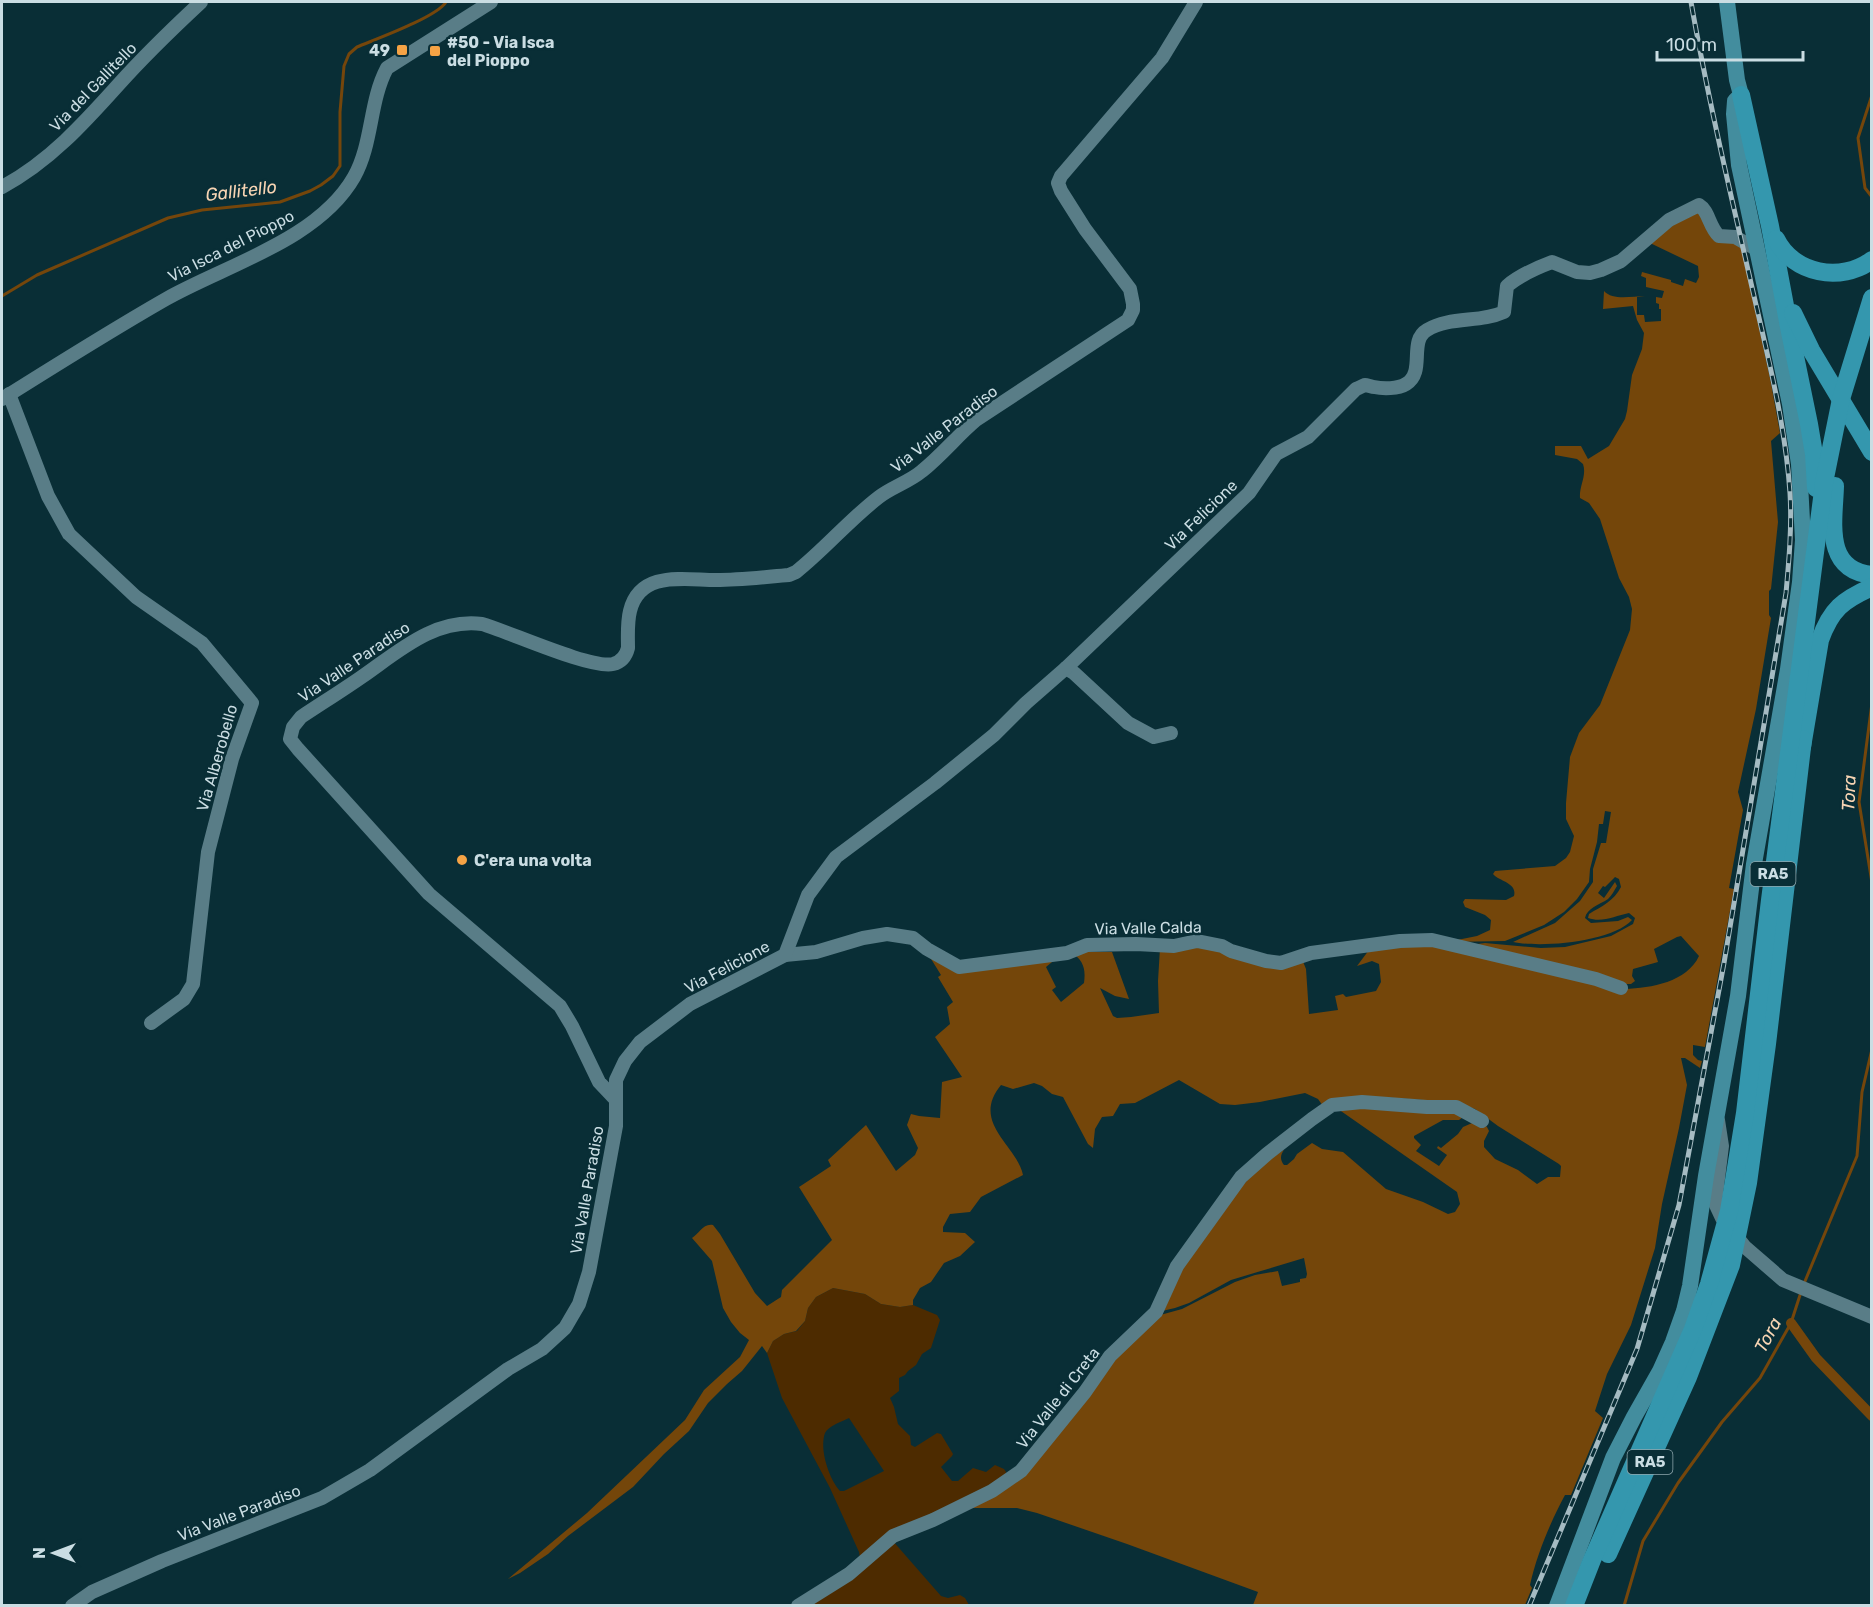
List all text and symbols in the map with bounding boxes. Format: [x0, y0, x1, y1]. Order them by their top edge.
scale bar [1657, 24, 1802, 62]
place label: #50 - Via Isca del Pioppo [447, 33, 555, 70]
text: 100 m [1666, 34, 1717, 56]
street label: Via del Gallitello [46, 38, 140, 136]
place label: 49 [369, 41, 390, 60]
marker: 49 [395, 43, 409, 57]
marker: #50 - Via Isca del Pioppo [428, 44, 442, 58]
water label: Gallitello [204, 176, 278, 206]
street label: Via Isca del Pioppo [165, 206, 297, 286]
street label: Via Valle Paradiso [887, 381, 1001, 477]
street label: Via Felicione [1161, 476, 1241, 554]
street label: Via Valle Paradiso [295, 618, 413, 706]
street label: Via Alberobello [193, 702, 241, 814]
water label: Tora [1837, 774, 1861, 812]
place label: C'era una volta [474, 851, 592, 870]
marker: C'era una volta [455, 853, 469, 867]
road number: RA5 [1750, 862, 1796, 886]
street label: Via Valle Calda [1094, 918, 1202, 938]
street label: Via Felicione [681, 937, 773, 997]
street label: Via Valle Paradiso [566, 1124, 608, 1256]
water label: Tora [1750, 1313, 1786, 1356]
street label: Via Valle di Creta [1012, 1343, 1104, 1453]
road number: RA5 [1628, 1450, 1672, 1474]
street label: Via Valle Paradiso [175, 1481, 303, 1545]
north arrow [24, 1523, 84, 1583]
text: N [30, 1547, 49, 1559]

